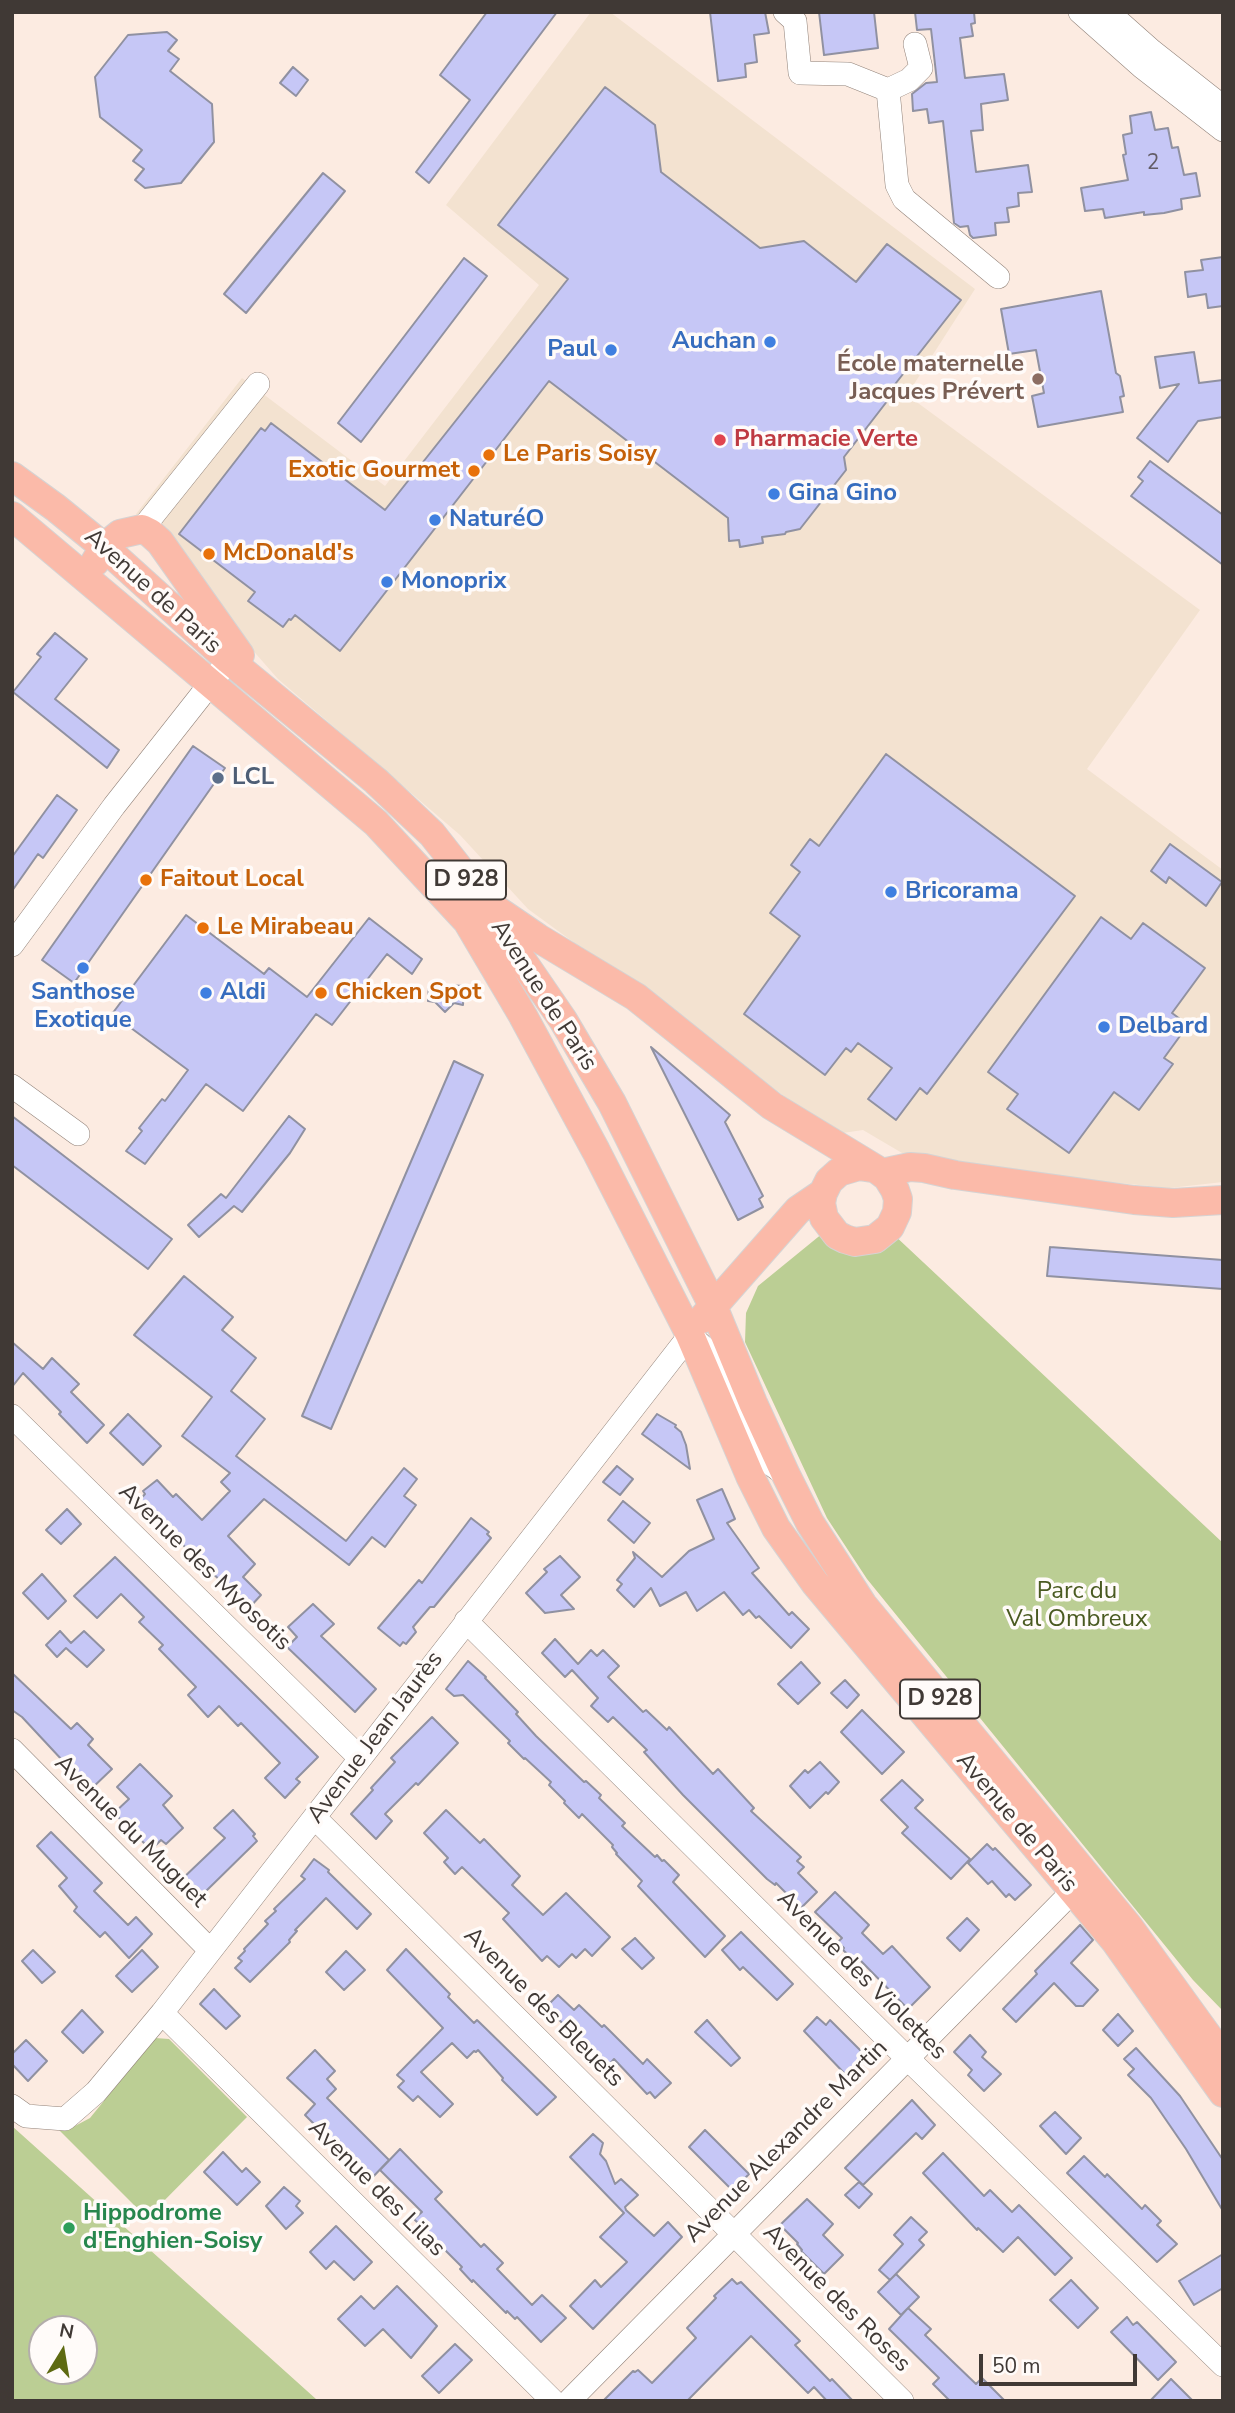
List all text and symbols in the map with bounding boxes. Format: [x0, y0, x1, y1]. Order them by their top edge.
house number: 2 [1147, 151, 1159, 177]
place label: Auchan [672, 328, 756, 356]
marker: Auchan [762, 334, 778, 350]
place label: Paul [547, 336, 597, 364]
marker: Paul [603, 342, 619, 358]
place label: École maternelle Jacques Prévert [837, 351, 1024, 407]
marker: École maternelle Jacques Prévert [1030, 371, 1046, 387]
place label: Pharmacie Verte [734, 426, 918, 454]
marker: Pharmacie Verte [712, 432, 728, 448]
place label: Le Paris Soisy [503, 441, 657, 469]
marker: Le Paris Soisy [481, 447, 497, 463]
place label: Exotic Gourmet [288, 457, 460, 485]
marker: Exotic Gourmet [466, 463, 482, 479]
place label: Gina Gino [788, 480, 897, 508]
marker: Gina Gino [766, 486, 782, 502]
place label: NaturéO [449, 506, 544, 534]
marker: NaturéO [427, 512, 443, 528]
street label: Avenue de Paris [78, 523, 226, 661]
place label: McDonald's [223, 540, 354, 568]
marker: McDonald's [201, 546, 217, 562]
place label: Monoprix [401, 568, 507, 596]
marker: Monoprix [379, 574, 395, 590]
place label: LCL [232, 764, 274, 792]
marker: LCL [210, 770, 226, 786]
road number: D 928 [426, 860, 506, 900]
place label: Faitout Local [160, 866, 304, 894]
marker: Faitout Local [138, 872, 154, 888]
place label: Bricorama [905, 878, 1019, 906]
marker: Bricorama [883, 884, 899, 900]
place label: Le Mirabeau [217, 914, 354, 942]
street label: Avenue de Paris [484, 915, 602, 1077]
marker: Le Mirabeau [195, 920, 211, 936]
marker: Santhose Exotique [75, 960, 91, 976]
place label: Santhose Exotique [31, 979, 135, 1035]
place label: Aldi [220, 979, 266, 1007]
place label: Chicken Spot [335, 979, 481, 1007]
marker: Aldi [198, 985, 214, 1001]
marker: Chicken Spot [313, 985, 329, 1001]
place label: Delbard [1118, 1013, 1208, 1041]
marker: Delbard [1096, 1019, 1112, 1035]
street label: Avenue des Myosotis [112, 1478, 296, 1658]
park label: Parc du Val Ombreux [1006, 1578, 1148, 1634]
street label: Avenue Jean Jaurès [302, 1646, 450, 1830]
road number: D 928 [900, 1680, 980, 1718]
street label: Avenue de Paris [949, 1747, 1083, 1899]
street label: Avenue du Muguet [48, 1750, 212, 1914]
street label: Avenue des Violettes [770, 1885, 952, 2067]
street label: Avenue des Bleuets [457, 1922, 629, 2094]
street label: Avenue Alexandre Martin [679, 2034, 895, 2250]
street label: Avenue des Lilas [301, 2114, 451, 2264]
place label: Hippodrome d'Enghien-Soisy [83, 2200, 262, 2256]
street label: Avenue des Roses [756, 2219, 916, 2379]
marker: Hippodrome d'Enghien-Soisy [61, 2220, 77, 2236]
north arrow [28, 2315, 98, 2385]
text: N [57, 2317, 76, 2345]
scale bar [983, 2340, 1140, 2384]
text: 50 m [992, 2352, 1041, 2380]

